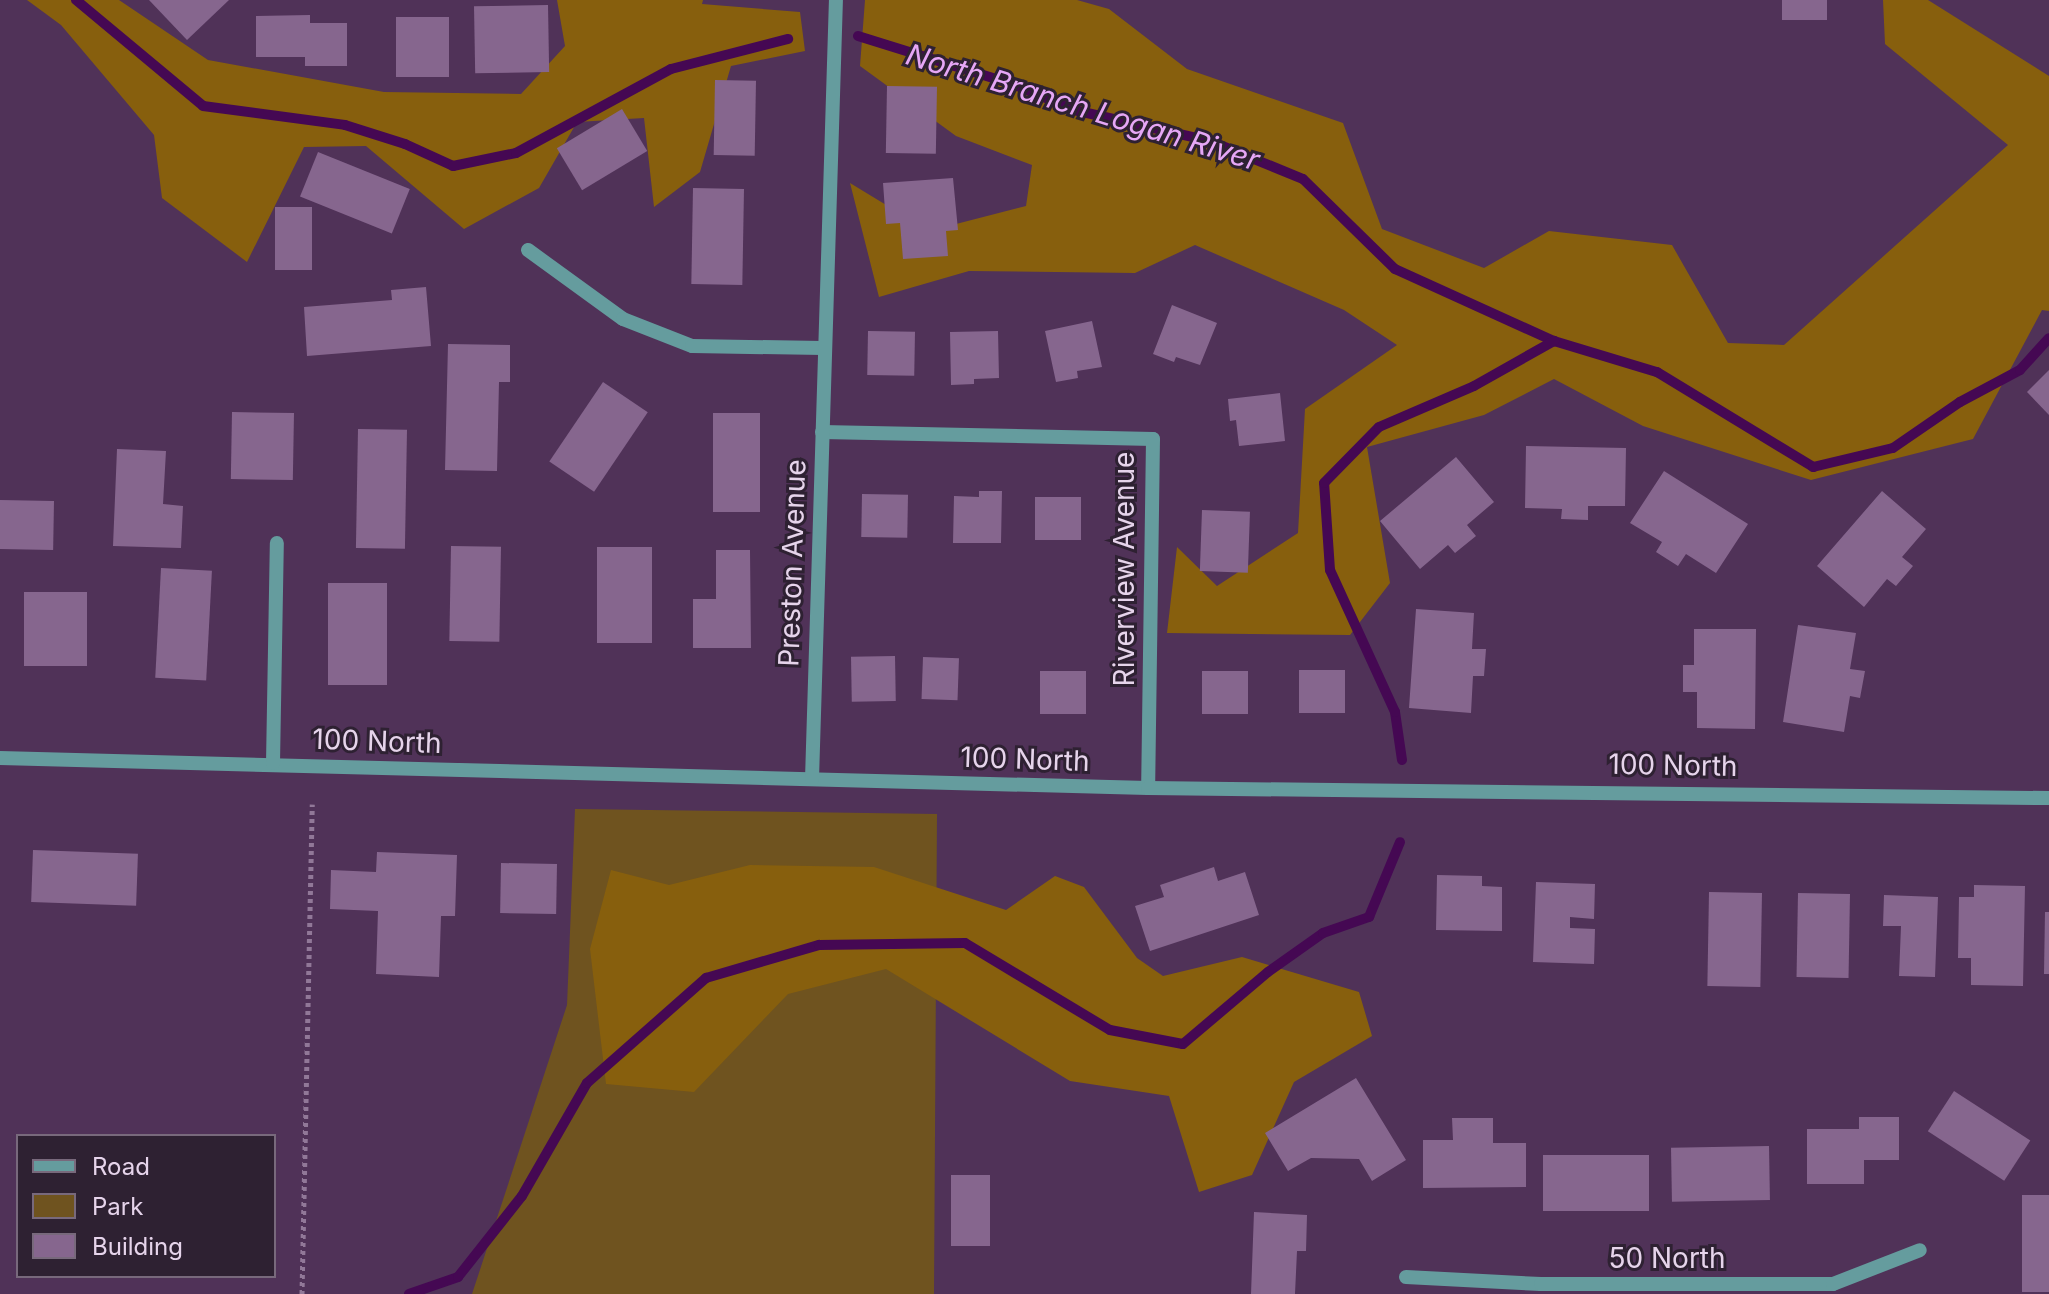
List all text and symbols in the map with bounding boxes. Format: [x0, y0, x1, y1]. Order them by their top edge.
water label: North Branch Logan River [902, 36, 1264, 178]
street label: Riverview Avenue [1107, 452, 1141, 686]
street label: Preston Avenue [772, 459, 812, 667]
street label: 100 North [312, 722, 442, 760]
street label: 100 North [960, 740, 1090, 778]
street label: 100 North [1608, 747, 1738, 783]
legend [16, 1134, 276, 1278]
text: Road [92, 1152, 150, 1181]
text: Park [92, 1192, 143, 1221]
text: Building [92, 1232, 183, 1261]
street label: 50 North [1608, 1241, 1726, 1275]

